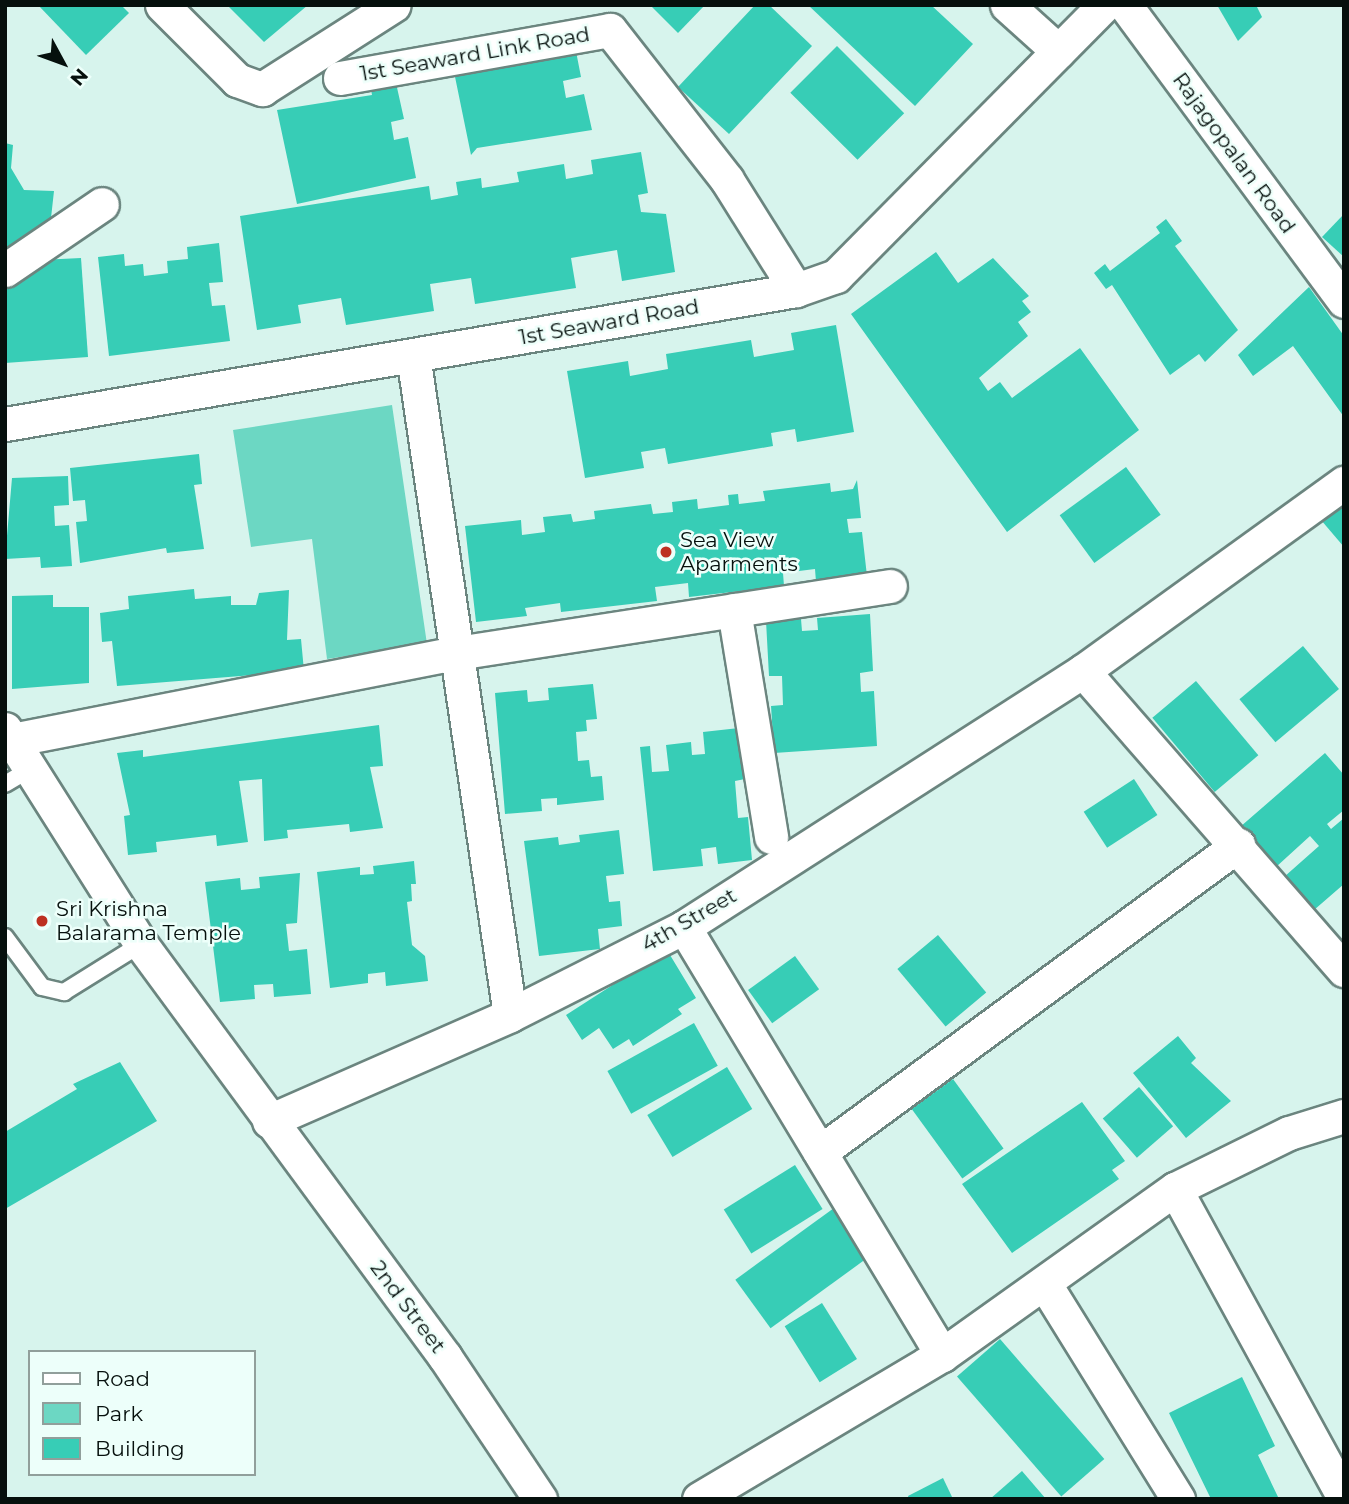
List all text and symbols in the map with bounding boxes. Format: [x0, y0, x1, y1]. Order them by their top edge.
street label: 1st Seaward Link Road [358, 21, 592, 87]
north arrow [28, 28, 98, 98]
text: N [66, 64, 93, 90]
street label: Rajagopalan Road [1167, 68, 1301, 238]
street label: 1st Seaward Road [517, 294, 701, 350]
place label: Sea View Aparments [680, 527, 798, 577]
marker: Sea View Aparments [658, 544, 674, 560]
street label: 4th Street [637, 883, 741, 957]
place label: Sri Krishna Balarama Temple [56, 896, 241, 946]
marker: Sri Krishna Balarama Temple [34, 913, 50, 929]
street label: 2nd Street [365, 1256, 451, 1358]
legend [28, 1350, 256, 1476]
text: Road [95, 1366, 150, 1391]
text: Park [95, 1401, 143, 1426]
text: Building [95, 1436, 185, 1461]

